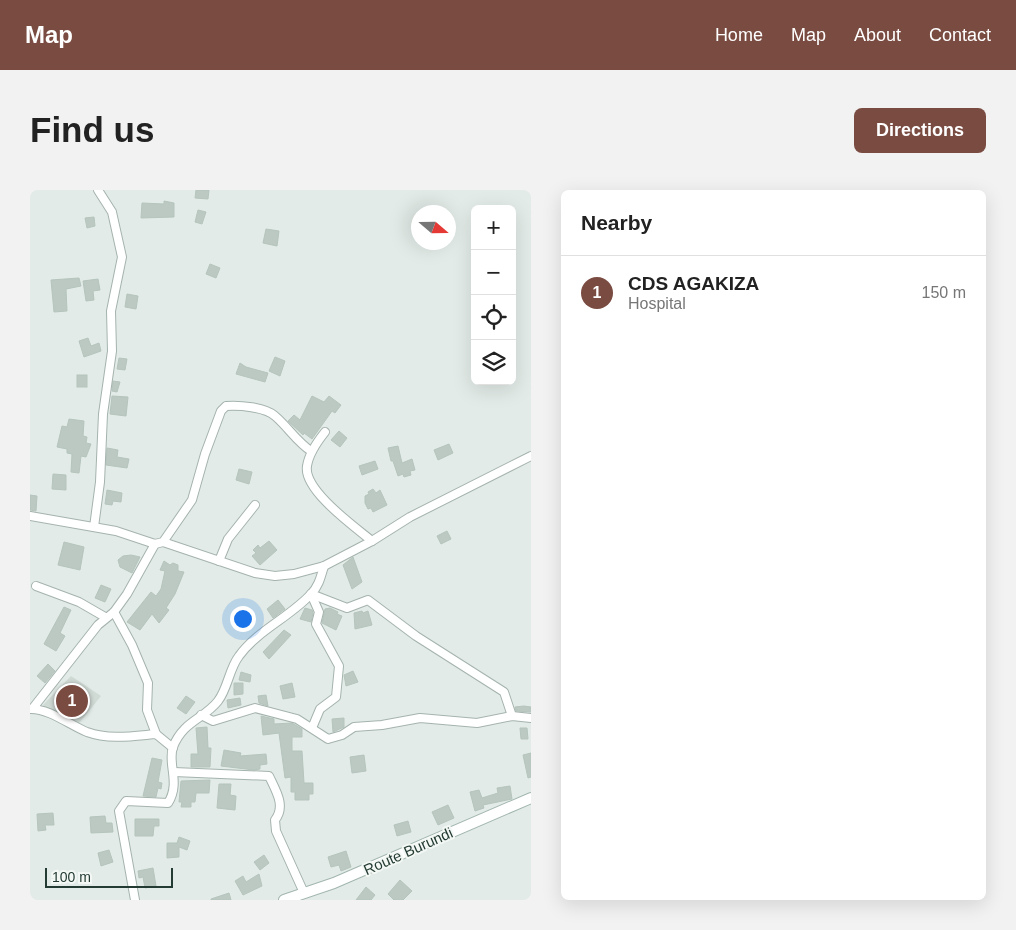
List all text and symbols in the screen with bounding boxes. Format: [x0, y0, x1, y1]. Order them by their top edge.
text: Map [25, 21, 73, 48]
text: Home [715, 25, 763, 45]
text: Map [791, 25, 826, 45]
text: About [854, 25, 901, 45]
text: Contact [929, 25, 991, 45]
button: Directions [854, 108, 986, 153]
text: Find us [30, 110, 154, 149]
north arrow [411, 205, 456, 250]
map controls [471, 205, 516, 385]
button: + [471, 205, 516, 250]
text: Nearby [581, 211, 652, 234]
button: − [471, 250, 516, 295]
text: CDS AGAKIZA [628, 273, 759, 294]
text: 1 [593, 284, 601, 301]
text: 150 m [922, 284, 966, 301]
button: locate [471, 295, 516, 340]
text: Hospital [628, 295, 686, 312]
button: layers [471, 340, 516, 385]
your location [230, 606, 256, 632]
pin: 1 [56, 682, 88, 720]
street label: Route Burundi [361, 824, 455, 878]
scale bar [45, 865, 172, 888]
text: 100 m [52, 869, 91, 885]

